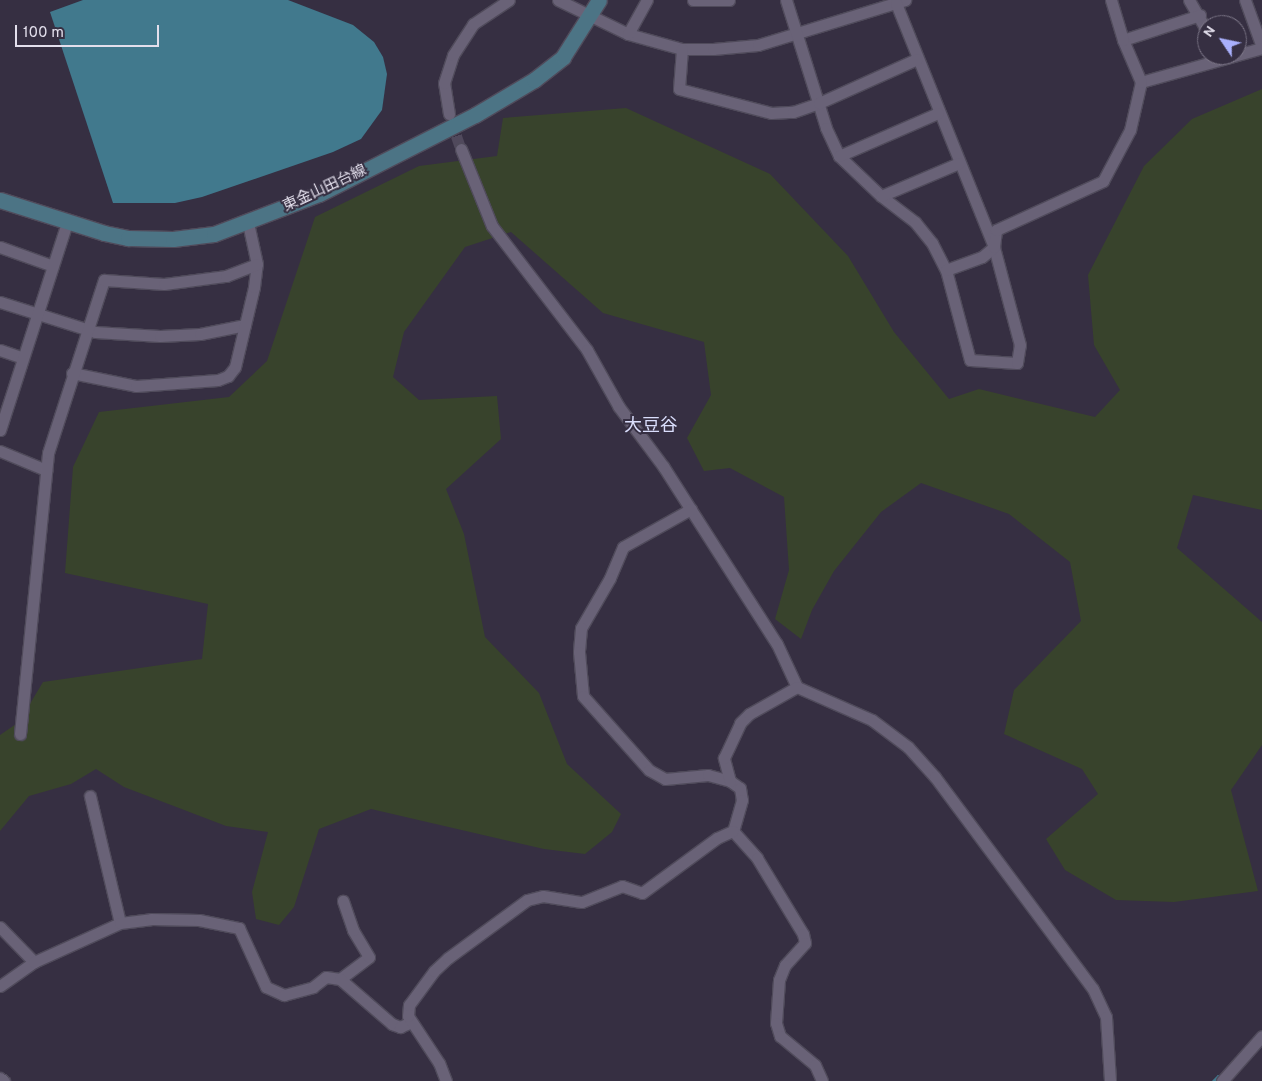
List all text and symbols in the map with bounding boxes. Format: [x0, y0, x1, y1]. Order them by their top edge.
scale bar [18, 15, 161, 47]
north arrow [1197, 15, 1247, 65]
text: N [1200, 23, 1220, 41]
text: 100 m [23, 24, 64, 43]
street label: 東金山田台線 [280, 162, 370, 216]
district label: 大豆谷 [624, 416, 678, 438]

